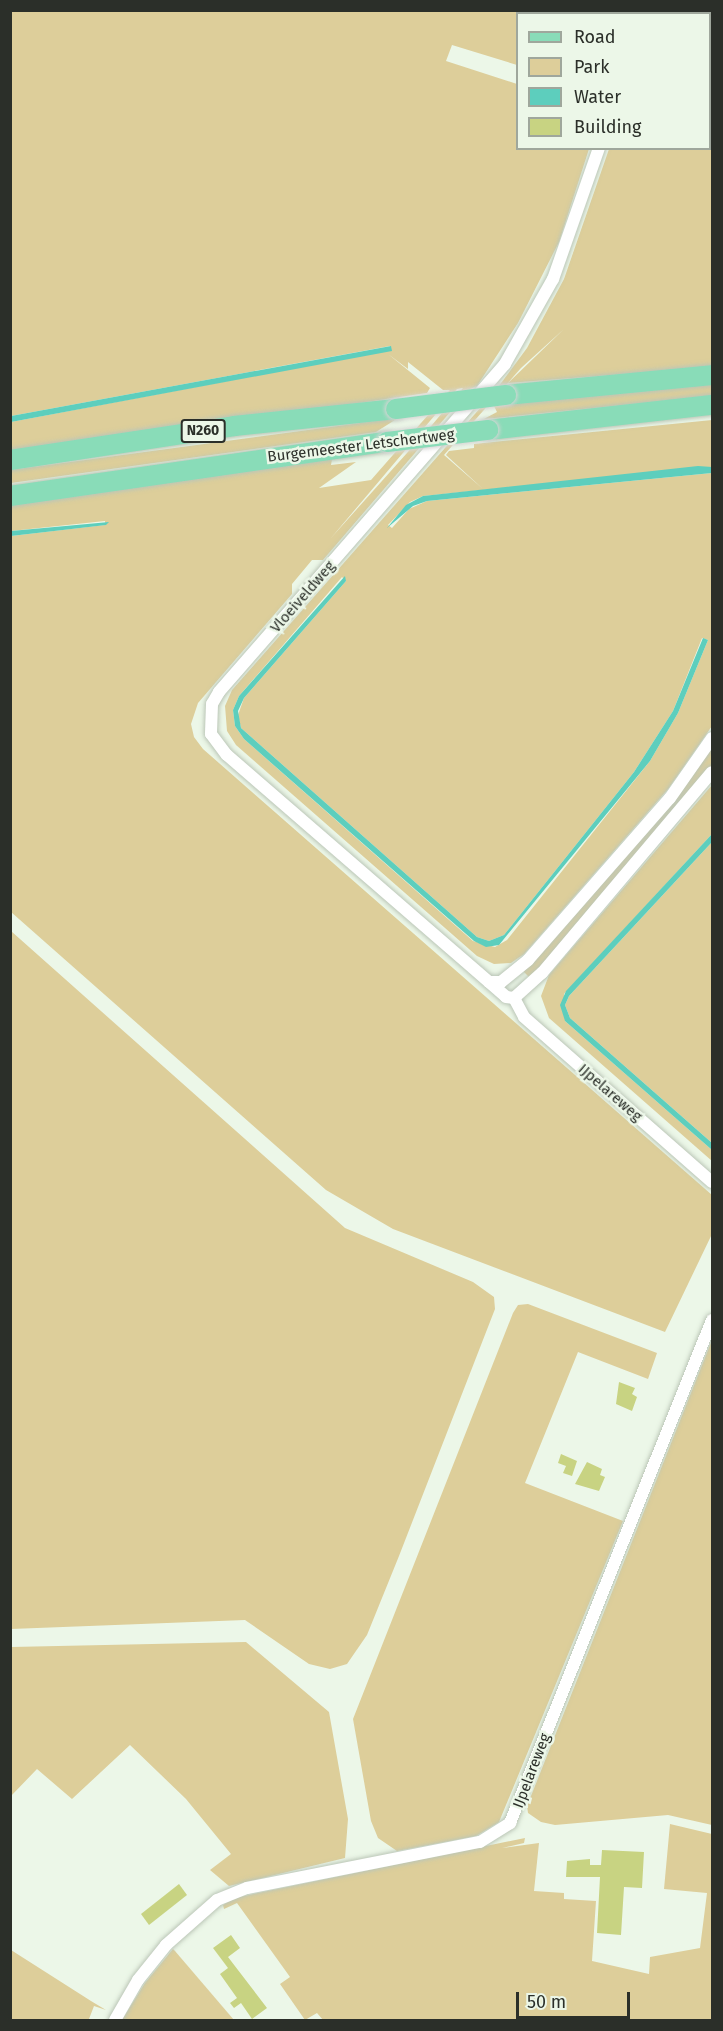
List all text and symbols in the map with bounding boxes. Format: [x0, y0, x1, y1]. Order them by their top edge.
legend [516, 12, 711, 150]
text: Road [574, 26, 616, 48]
text: Park [574, 56, 609, 78]
text: Water [574, 86, 621, 108]
text: Building [574, 116, 641, 138]
road number: N260 [180, 420, 226, 442]
street label: Burgemeester Letschertweg [266, 426, 456, 466]
street label: Vloeiveldweg [267, 557, 339, 637]
street label: IJpelareweg [574, 1060, 646, 1126]
street label: IJpelareweg [509, 1731, 555, 1811]
scale bar [519, 1980, 633, 2018]
text: 50 m [527, 1991, 566, 2013]

